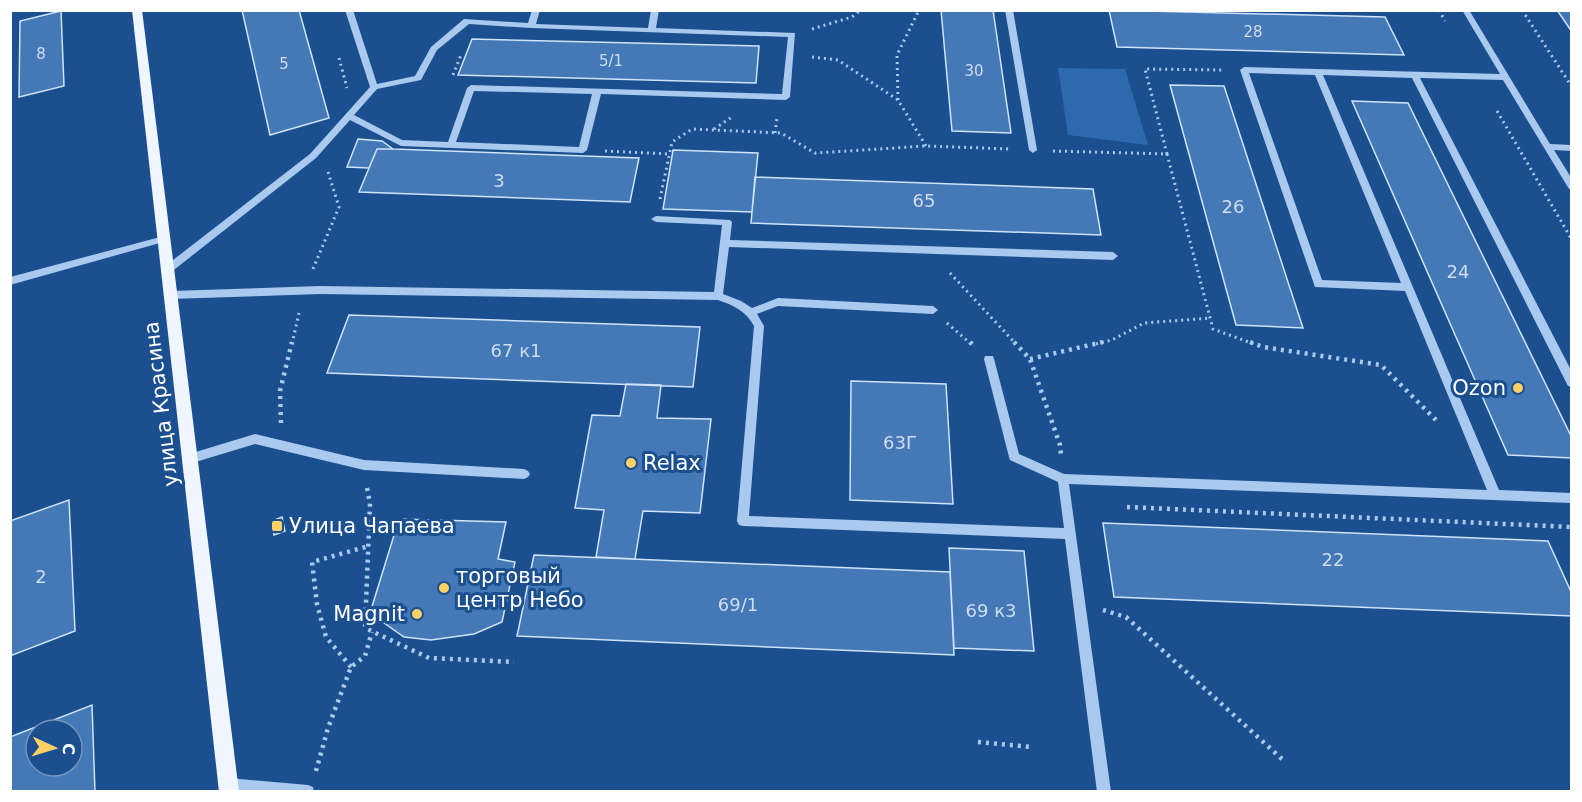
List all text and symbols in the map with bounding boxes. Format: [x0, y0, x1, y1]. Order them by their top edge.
house number: 28 [1243, 23, 1263, 41]
house number: 8 [36, 45, 46, 63]
house number: 5/1 [599, 52, 623, 70]
house number: 5 [279, 55, 289, 73]
house number: 30 [964, 62, 984, 80]
house number: 3 [493, 170, 505, 191]
house number: 65 [913, 190, 935, 211]
house number: 26 [1222, 196, 1244, 217]
house number: 24 [1447, 261, 1469, 282]
street label: улица Красина [139, 320, 183, 488]
house number: 67 к1 [491, 340, 541, 361]
place label: Ozon [1452, 376, 1506, 400]
marker: Ozon [1511, 381, 1525, 395]
house number: 63Г [883, 432, 917, 453]
place label: Relax [643, 451, 701, 475]
marker: Relax [624, 456, 638, 470]
place label: Улица Чапаева [289, 514, 455, 538]
marker: Улица Чапаева [270, 519, 284, 533]
house number: 22 [1322, 549, 1344, 570]
place label: торговый центр Небо [456, 564, 584, 612]
house number: 2 [35, 566, 47, 587]
marker: торговый центр Небо [437, 581, 451, 595]
house number: 69/1 [718, 594, 758, 615]
house number: 69 к3 [966, 600, 1016, 621]
place label: Magnit [333, 602, 405, 626]
marker: Magnit [410, 607, 424, 621]
north arrow [24, 718, 84, 778]
text: С [59, 742, 78, 756]

